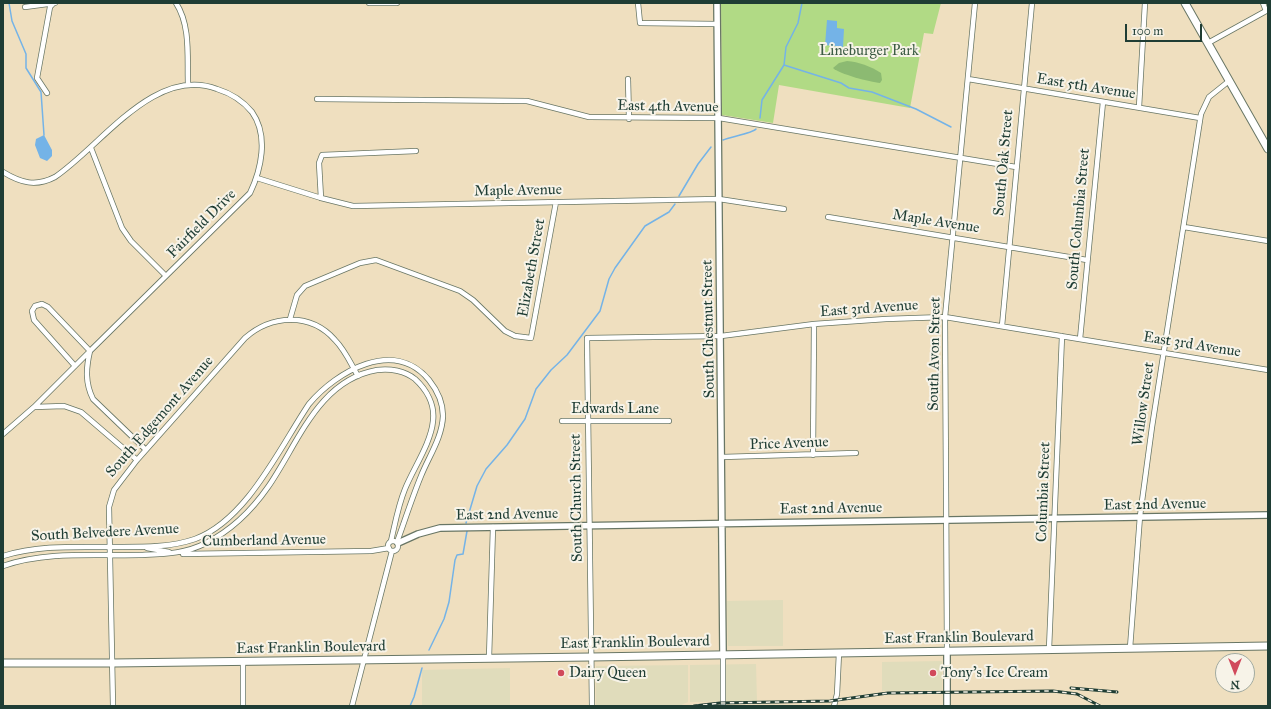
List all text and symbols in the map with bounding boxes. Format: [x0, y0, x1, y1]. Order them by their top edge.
scale bar [1127, 16, 1204, 42]
text: 100 m [1132, 24, 1163, 38]
park label: Lineburger Park [819, 42, 919, 60]
street label: East 5th Avenue [1035, 70, 1137, 104]
street label: East 4th Avenue [617, 97, 719, 117]
street label: South Oak Street [990, 109, 1018, 217]
street label: South Columbia Street [1064, 148, 1094, 290]
street label: Maple Avenue [474, 181, 562, 201]
street label: Fairfield Drive [164, 186, 240, 262]
street label: Maple Avenue [891, 206, 981, 238]
street label: Elizabeth Street [514, 217, 550, 319]
street label: South Chestnut Street [699, 260, 719, 398]
street label: East 3rd Avenue [819, 297, 919, 321]
street label: South Avon Street [925, 297, 945, 411]
street label: East 3rd Avenue [1142, 328, 1242, 362]
street label: South Edgemont Avenue [103, 353, 217, 481]
street label: Willow Street [1129, 361, 1159, 447]
street label: Edwards Lane [571, 400, 659, 418]
street label: South Church Street [567, 434, 587, 562]
street label: Price Avenue [749, 434, 829, 454]
street label: Columbia Street [1033, 441, 1055, 543]
street label: East 2nd Avenue [1104, 495, 1206, 515]
street label: East 2nd Avenue [780, 499, 882, 519]
street label: East 2nd Avenue [456, 505, 558, 525]
street label: South Belvedere Avenue [30, 520, 180, 546]
street label: Cumberland Avenue [202, 531, 326, 551]
street label: East Franklin Boulevard [884, 628, 1034, 648]
street label: East Franklin Boulevard [560, 633, 710, 653]
street label: East Franklin Boulevard [236, 638, 386, 658]
north arrow [1215, 653, 1255, 693]
place label: Dairy Queen [569, 664, 646, 682]
place label: Tony's Ice Cream [941, 664, 1048, 682]
marker: Dairy Queen [556, 668, 566, 678]
marker: Tony's Ice Cream [928, 668, 938, 678]
text: N [1230, 678, 1240, 691]

